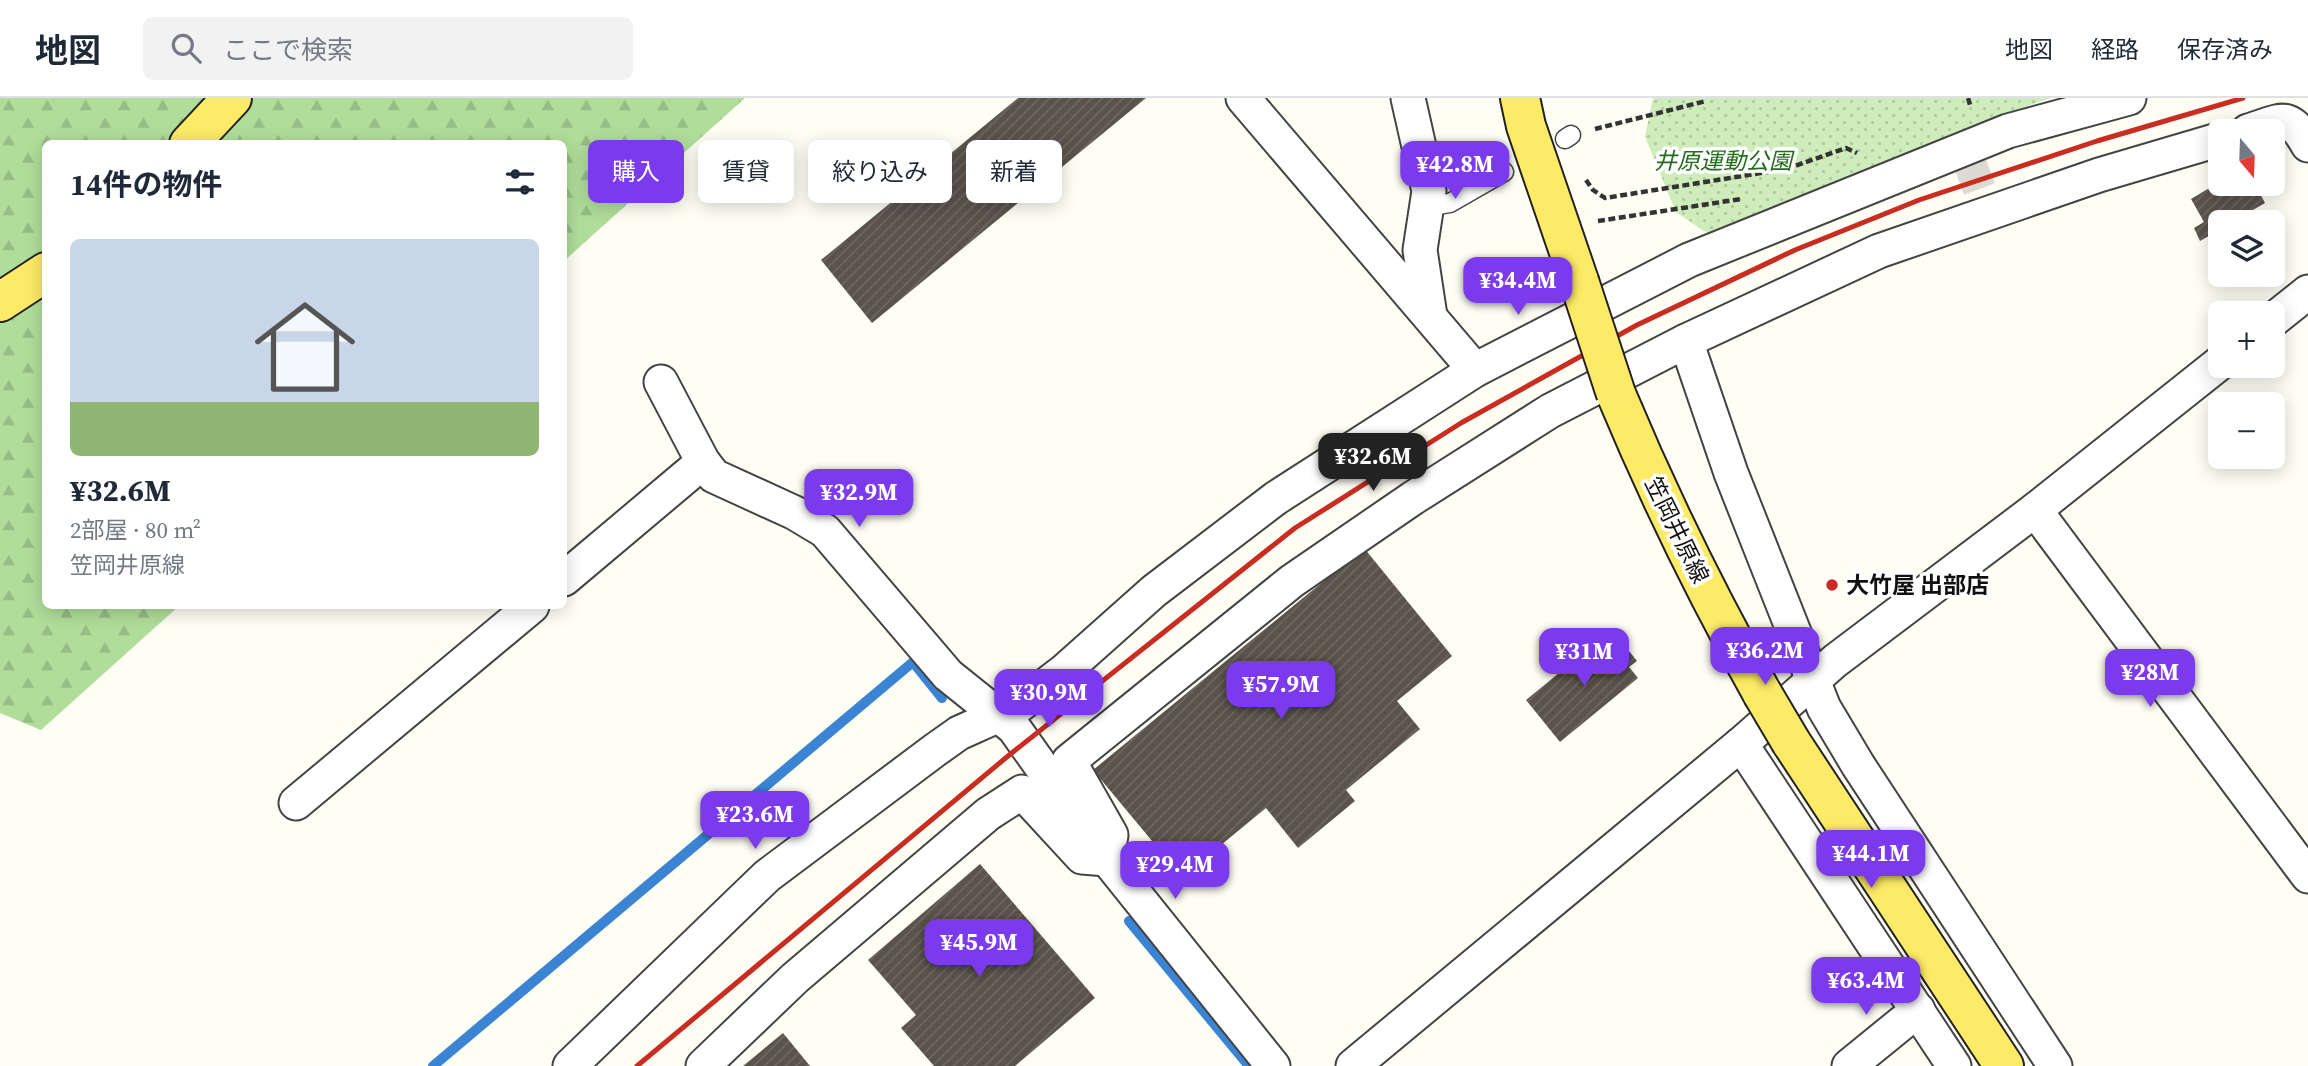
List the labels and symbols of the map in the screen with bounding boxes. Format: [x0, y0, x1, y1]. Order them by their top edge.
north arrow [2208, 119, 2286, 196]
pin: ¥42.8M [1398, 141, 1512, 201]
park label: 井原運動公園 [1654, 145, 1795, 177]
pin: ¥34.4M [1461, 258, 1575, 317]
pin: ¥32.6M [1316, 434, 1430, 493]
pin: ¥32.9M [802, 470, 916, 529]
street label: 笠岡井原線 [1637, 471, 1717, 589]
place label: 大竹屋 出部店 [1846, 569, 1989, 601]
marker: 大竹屋 出部店 [1824, 577, 1840, 593]
pin: ¥31M [1543, 628, 1625, 688]
pin: ¥36.2M [1708, 628, 1822, 687]
pin: ¥28M [2109, 650, 2191, 709]
pin: ¥57.9M [1224, 662, 1338, 721]
pin: ¥30.9M [992, 670, 1106, 729]
pin: ¥23.6M [698, 792, 812, 851]
pin: ¥44.1M [1814, 830, 1928, 890]
pin: ¥29.4M [1118, 842, 1232, 901]
pin: ¥45.9M [922, 920, 1036, 979]
pin: ¥63.4M [1809, 958, 1923, 1017]

